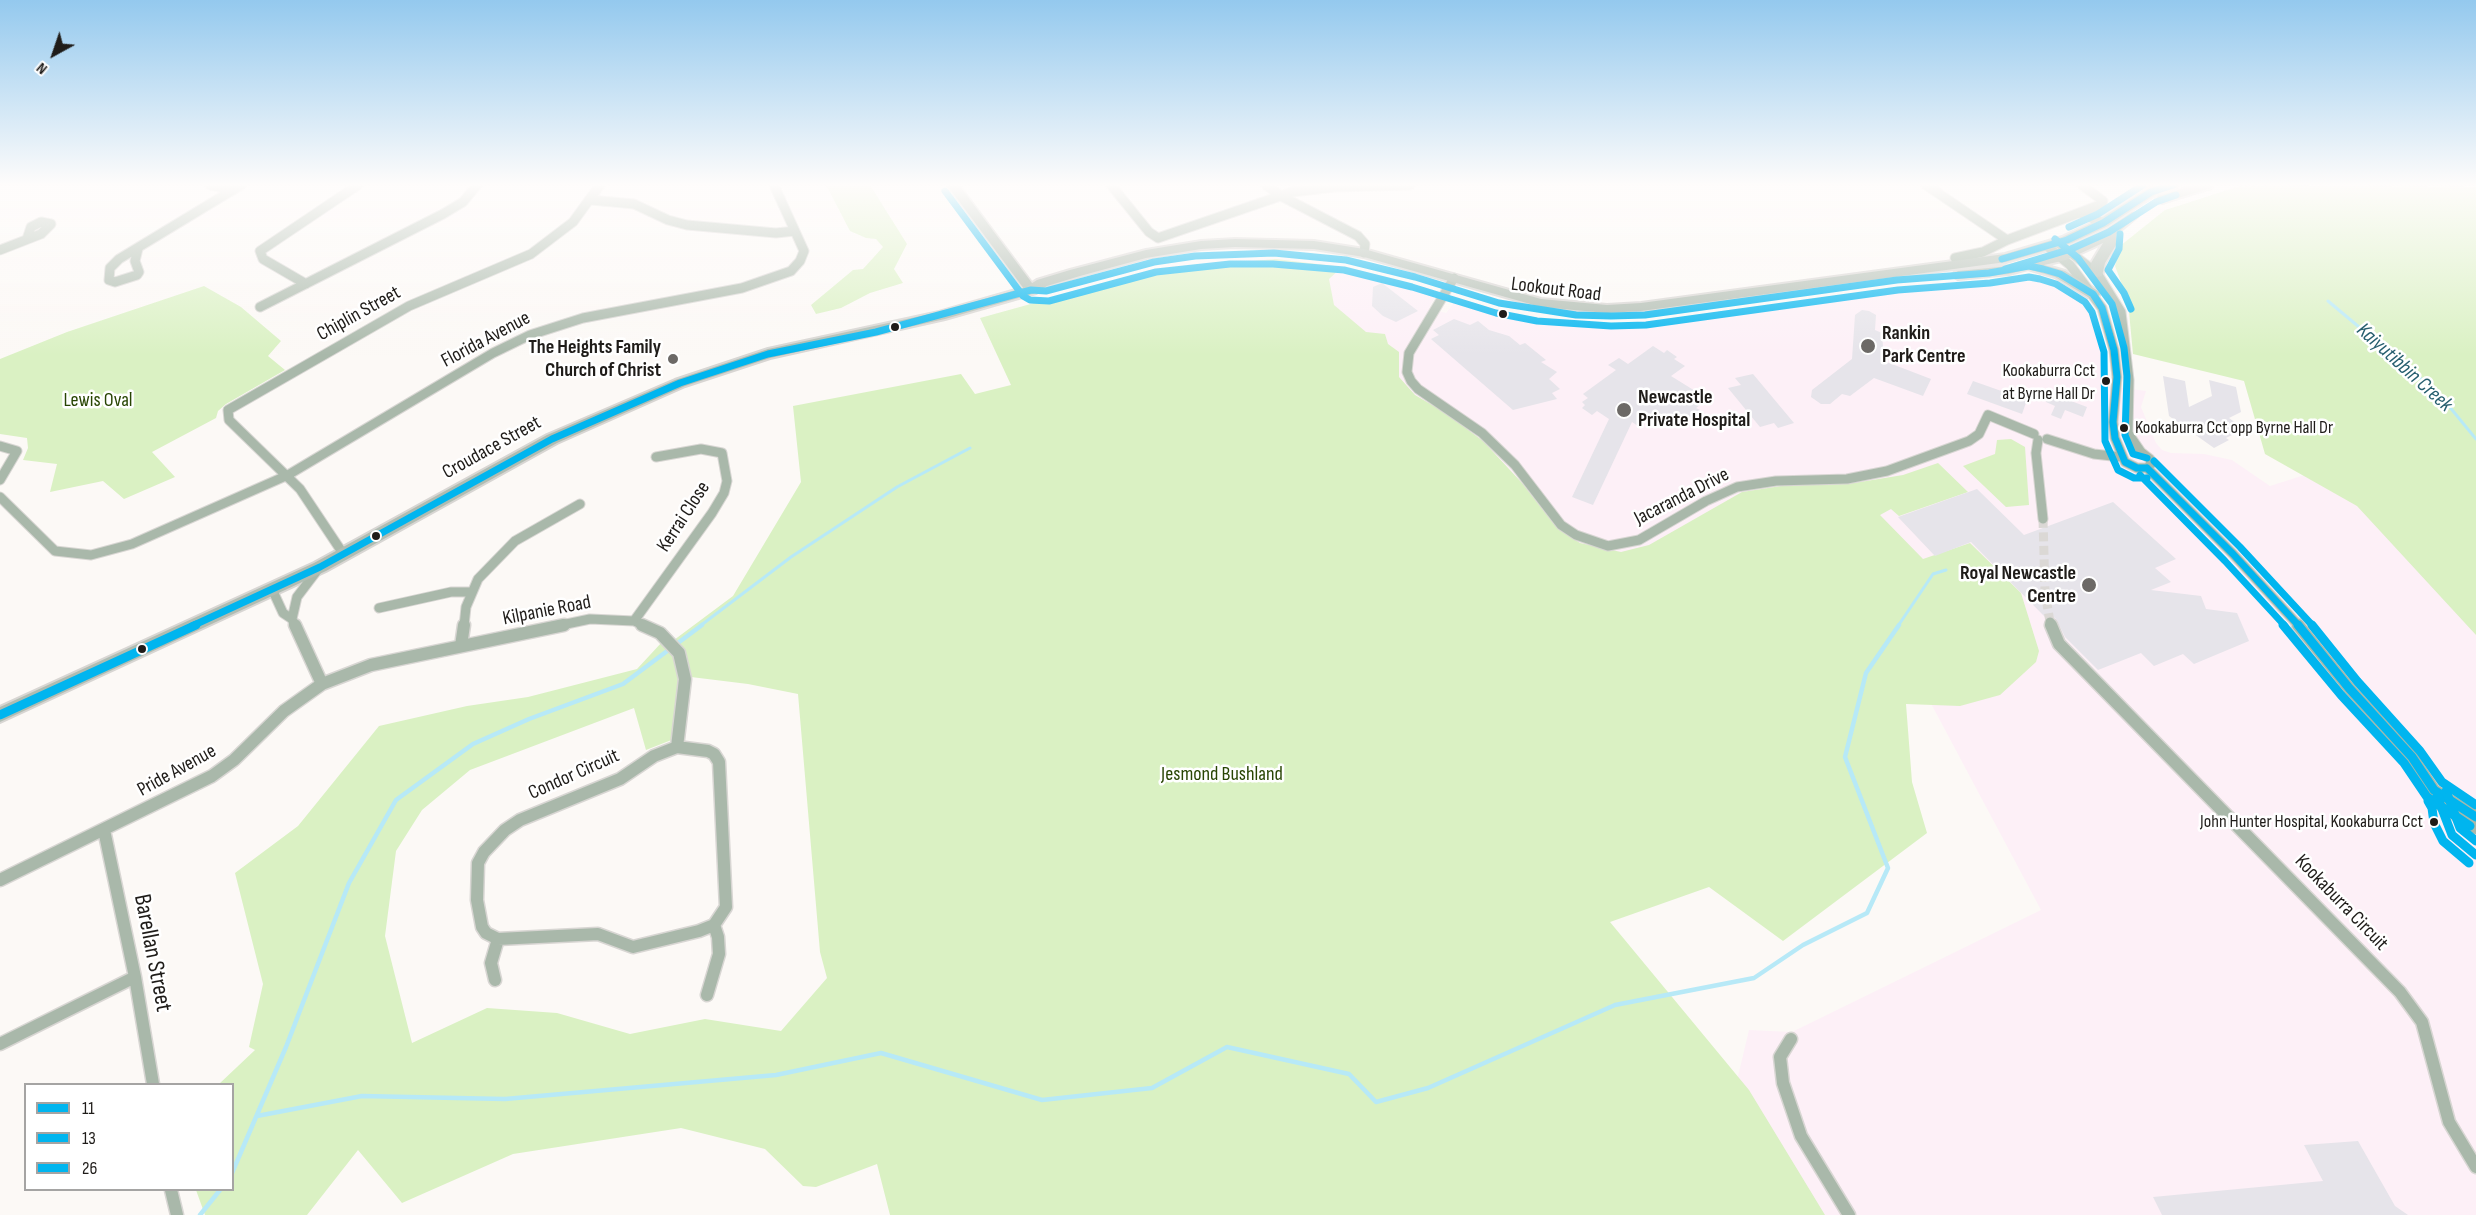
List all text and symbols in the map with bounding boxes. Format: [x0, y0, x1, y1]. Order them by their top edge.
north arrow [24, 24, 84, 84]
text: N [33, 58, 51, 78]
street label: Lookout Road [1510, 273, 1602, 307]
street label: Chiplin Street [313, 281, 405, 347]
street label: Florida Avenue [437, 307, 535, 373]
unlabelled marker [1497, 308, 1509, 320]
water label: Kaiyutibbin Creek [2351, 318, 2457, 418]
unlabelled marker [889, 321, 901, 333]
place label: Rankin Park Centre [1882, 322, 1966, 369]
place label: The Heights Family Church of Christ [528, 336, 661, 383]
marker: Rankin Park Centre [1859, 337, 1877, 355]
marker: The Heights Family Church of Christ [666, 352, 680, 366]
place label: Kookaburra Cct at Byrne Hall Dr [2002, 360, 2095, 403]
marker: Kookaburra Cct at Byrne Hall Dr [2100, 375, 2112, 387]
place label: Newcastle Private Hospital [1638, 386, 1750, 433]
park label: Lewis Oval [63, 389, 133, 413]
marker: Newcastle Private Hospital [1615, 401, 1633, 419]
street label: Croudace Street [438, 411, 546, 485]
place label: Kookaburra Cct opp Byrne Hall Dr [2135, 417, 2333, 439]
marker: Kookaburra Cct opp Byrne Hall Dr [2118, 422, 2130, 434]
street label: Jacaranda Drive [1631, 463, 1733, 531]
street label: Kerrai Close [652, 477, 716, 557]
unlabelled marker [370, 530, 382, 542]
place label: Royal Newcastle Centre [1960, 562, 2076, 609]
marker: Royal Newcastle Centre [2080, 576, 2098, 594]
street label: Kilpanie Road [501, 591, 593, 631]
unlabelled marker [136, 643, 148, 655]
street label: Pride Avenue [133, 740, 221, 802]
street label: Condor Circuit [525, 744, 623, 806]
park label: Jesmond Bushland [1161, 763, 1283, 787]
place label: John Hunter Hospital, Kookaburra Cct [2200, 811, 2423, 833]
marker: John Hunter Hospital, Kookaburra Cct [2428, 816, 2440, 828]
street label: Kookaburra Circuit [2289, 850, 2393, 956]
street label: Barellan Street [127, 892, 177, 1014]
legend [24, 1083, 234, 1191]
text: 11 [82, 1098, 95, 1119]
text: 13 [82, 1128, 96, 1149]
text: 26 [82, 1158, 97, 1179]

